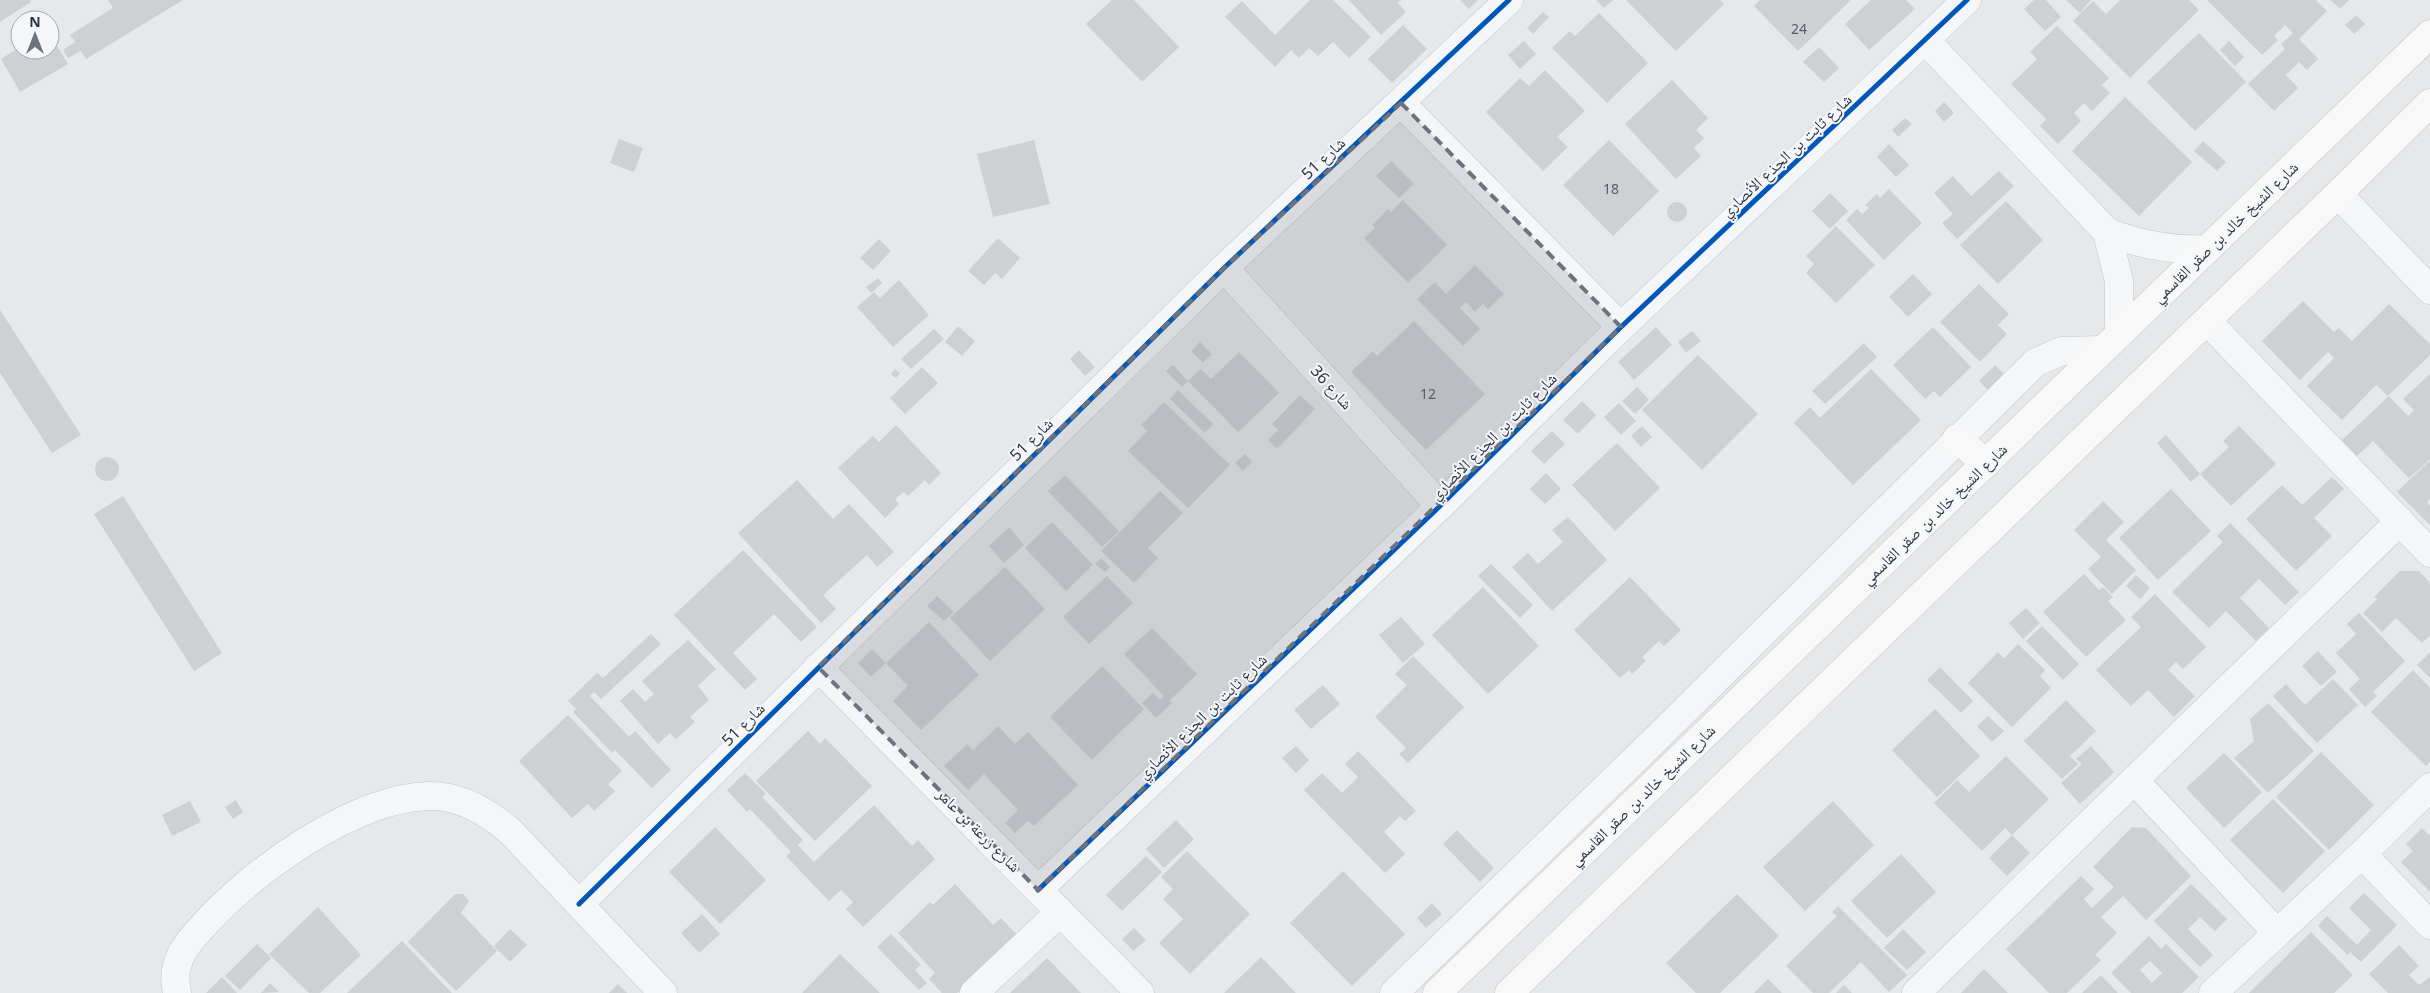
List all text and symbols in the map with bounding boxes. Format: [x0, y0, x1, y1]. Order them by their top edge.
north arrow [10, 10, 60, 60]
text: N [29, 12, 41, 31]
house number: 24 [1791, 19, 1807, 38]
street label: شارع ثابت بن الجذع الأنصاري [1716, 88, 1858, 223]
street label: شارع 51 [1296, 132, 1350, 184]
street label: شارع الشيخ خالد بن صقر القاسمي [2147, 156, 2304, 309]
house number: 18 [1603, 179, 1619, 198]
street label: شارع 36 [1306, 360, 1358, 414]
street label: شارع ثابت بن الجذع الأنصاري [1424, 367, 1563, 506]
house number: 12 [1420, 384, 1436, 403]
street label: شارع 51 [1005, 413, 1057, 465]
street label: شارع الشيخ خالد بن صقر القاسمي [1856, 438, 2013, 591]
street label: شارع ثابت بن الجذع الأنصاري [1133, 648, 1273, 785]
street label: شارع 51 [717, 698, 769, 750]
street label: شارع الشيخ خالد بن صقر القاسمي [1564, 719, 1721, 872]
street label: شارع زرعة بن عامر [932, 783, 1026, 877]

